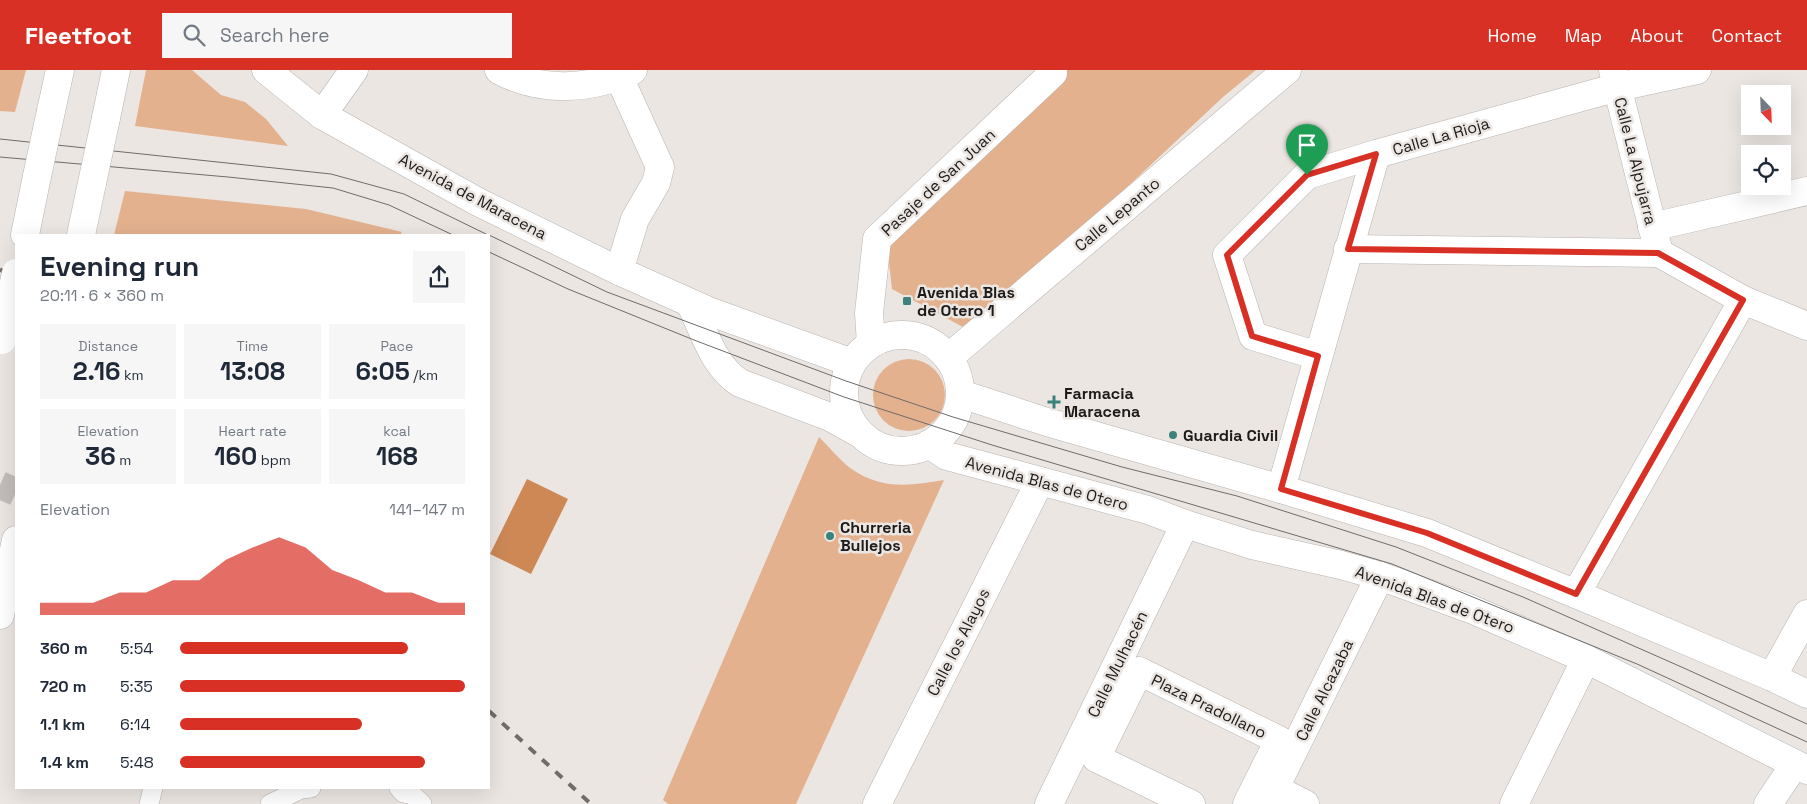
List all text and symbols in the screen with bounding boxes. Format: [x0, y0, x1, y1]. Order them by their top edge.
search box [162, 13, 512, 58]
text: Fleetfoot [25, 20, 132, 51]
icon: search [180, 21, 208, 49]
text: Search here [220, 23, 329, 48]
text: Home [1488, 24, 1537, 47]
text: Map [1565, 24, 1602, 47]
text: About [1630, 24, 1684, 47]
text: Contact [1712, 24, 1782, 47]
north arrow [1741, 85, 1791, 135]
map controls [1741, 85, 1791, 195]
street label: Calle La Alpujarra [1609, 95, 1662, 227]
street label: Calle La Rioja [1390, 113, 1492, 160]
street label: Pasaje de San Juan [877, 124, 1000, 241]
pin [1286, 124, 1328, 175]
icon: arrive [1293, 131, 1321, 159]
button: locate [1741, 145, 1791, 195]
street label: Avenida de Maracena [395, 149, 550, 244]
street label: Calle Lepanto [1070, 173, 1164, 256]
text: Evening run [40, 248, 199, 284]
button: share [413, 251, 465, 303]
place label: Avenida Blas de Otero 1 [917, 282, 1015, 321]
text: 20:11 · 6 × 360 m [40, 285, 164, 306]
marker: Avenida Blas de Otero 1 [901, 295, 913, 307]
text: Distance [78, 337, 138, 355]
text: Time [237, 337, 268, 355]
text: Pace [380, 337, 413, 355]
text: 2.16 [73, 355, 120, 387]
text: 13:08 [220, 355, 285, 387]
text: 6:05 [356, 355, 410, 387]
text: km [120, 366, 144, 384]
text: /km [410, 366, 438, 384]
place label: Farmacia Maracena [1064, 383, 1140, 422]
marker: Farmacia Maracena [1048, 396, 1060, 408]
text: Elevation [77, 422, 139, 440]
text: Heart rate [219, 422, 286, 440]
text: kcal [383, 422, 410, 440]
place label: Guardia Civil [1183, 425, 1278, 446]
marker: Guardia Civil [1167, 429, 1179, 441]
text: 36 [85, 440, 116, 472]
text: 160 [214, 440, 257, 472]
text: 168 [376, 440, 418, 472]
text: m [116, 451, 131, 469]
text: bpm [257, 451, 291, 469]
street label: Avenida Blas de Otero [963, 452, 1131, 515]
text: Elevation [40, 499, 110, 520]
text: 141–147 m [389, 499, 465, 520]
place label: Churreria Bullejos [840, 517, 911, 556]
marker: Churreria Bullejos [824, 530, 836, 542]
street label: Avenida Blas de Otero [1352, 561, 1517, 638]
street label: Calle los Alayos [922, 585, 995, 700]
street label: Calle Mulhacén [1083, 607, 1152, 721]
street label: Calle Alcazaba [1291, 636, 1358, 744]
text: 360 m [40, 638, 88, 659]
text: 5:54 [120, 638, 153, 659]
street label: Plaza Pradollano [1148, 669, 1270, 743]
text: 720 m [40, 676, 86, 697]
text: 5:35 [120, 676, 153, 697]
text: 1.1 km [40, 714, 85, 735]
text: 6:14 [120, 714, 151, 735]
text: 1.4 km [40, 752, 89, 773]
text: 5:48 [120, 752, 154, 773]

